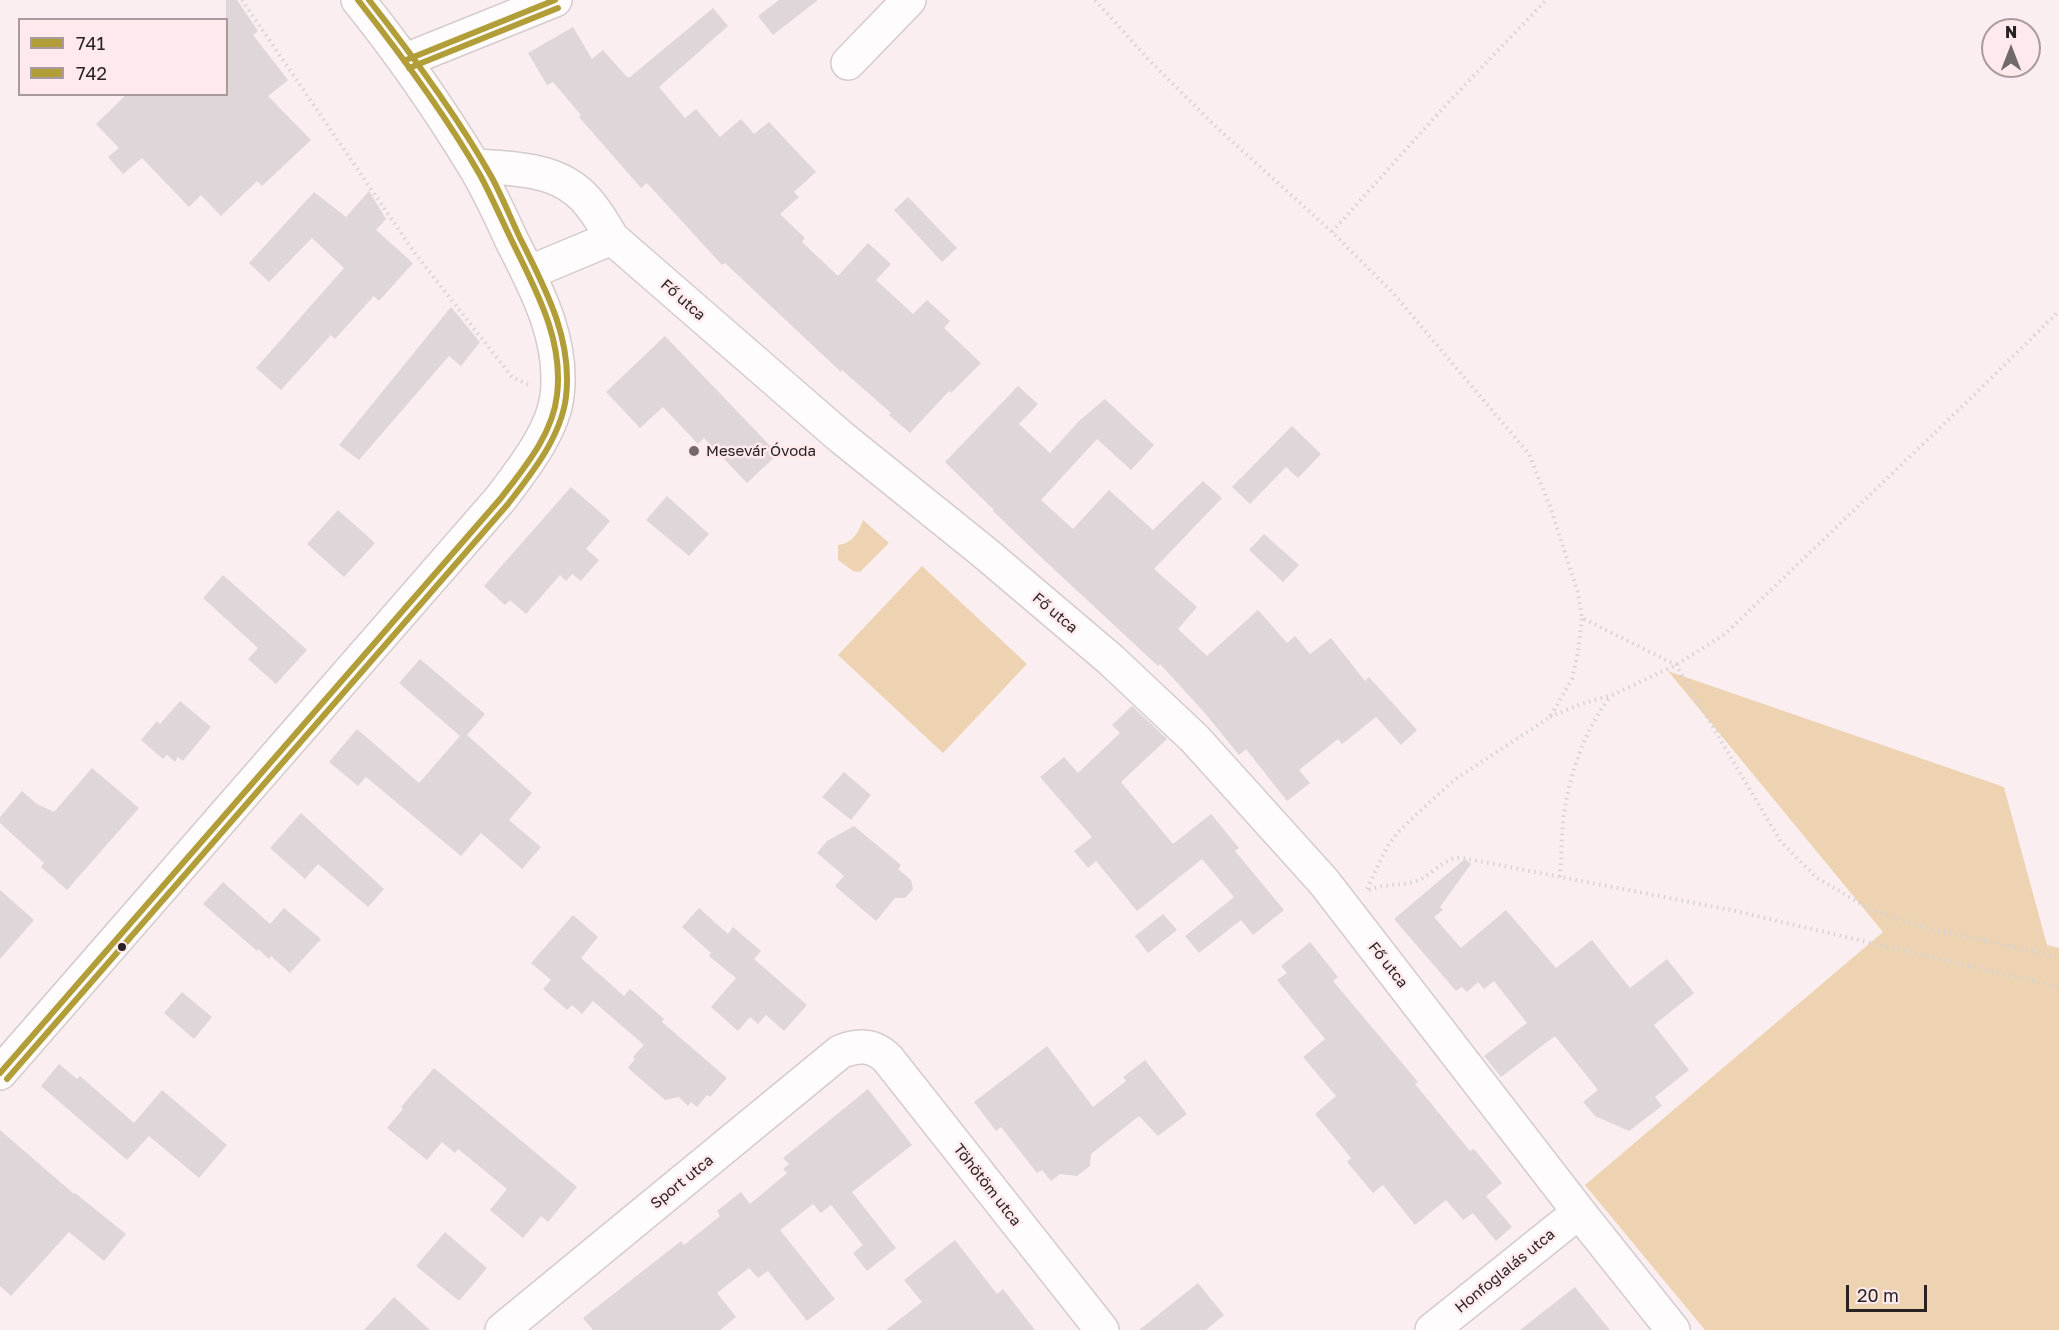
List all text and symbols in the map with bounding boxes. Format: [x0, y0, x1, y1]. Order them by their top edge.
legend [18, 18, 228, 96]
north arrow [1981, 18, 2041, 78]
text: N [2005, 22, 2017, 42]
text: 741 [76, 32, 105, 54]
text: 742 [76, 62, 107, 84]
street label: Fő utca [657, 276, 709, 324]
place label: Mesevár Óvoda [706, 442, 816, 460]
marker: Mesevár Óvoda [687, 444, 701, 458]
street label: Fő utca [1029, 589, 1081, 637]
street label: Fő utca [1365, 938, 1411, 992]
unlabelled marker [116, 941, 128, 953]
street label: Töhötöm utca [949, 1140, 1025, 1230]
street label: Sport utca [647, 1151, 717, 1213]
street label: Honfoglalás utca [1451, 1225, 1559, 1317]
scale bar [1849, 1273, 1930, 1311]
text: 20 m [1857, 1284, 1899, 1306]

